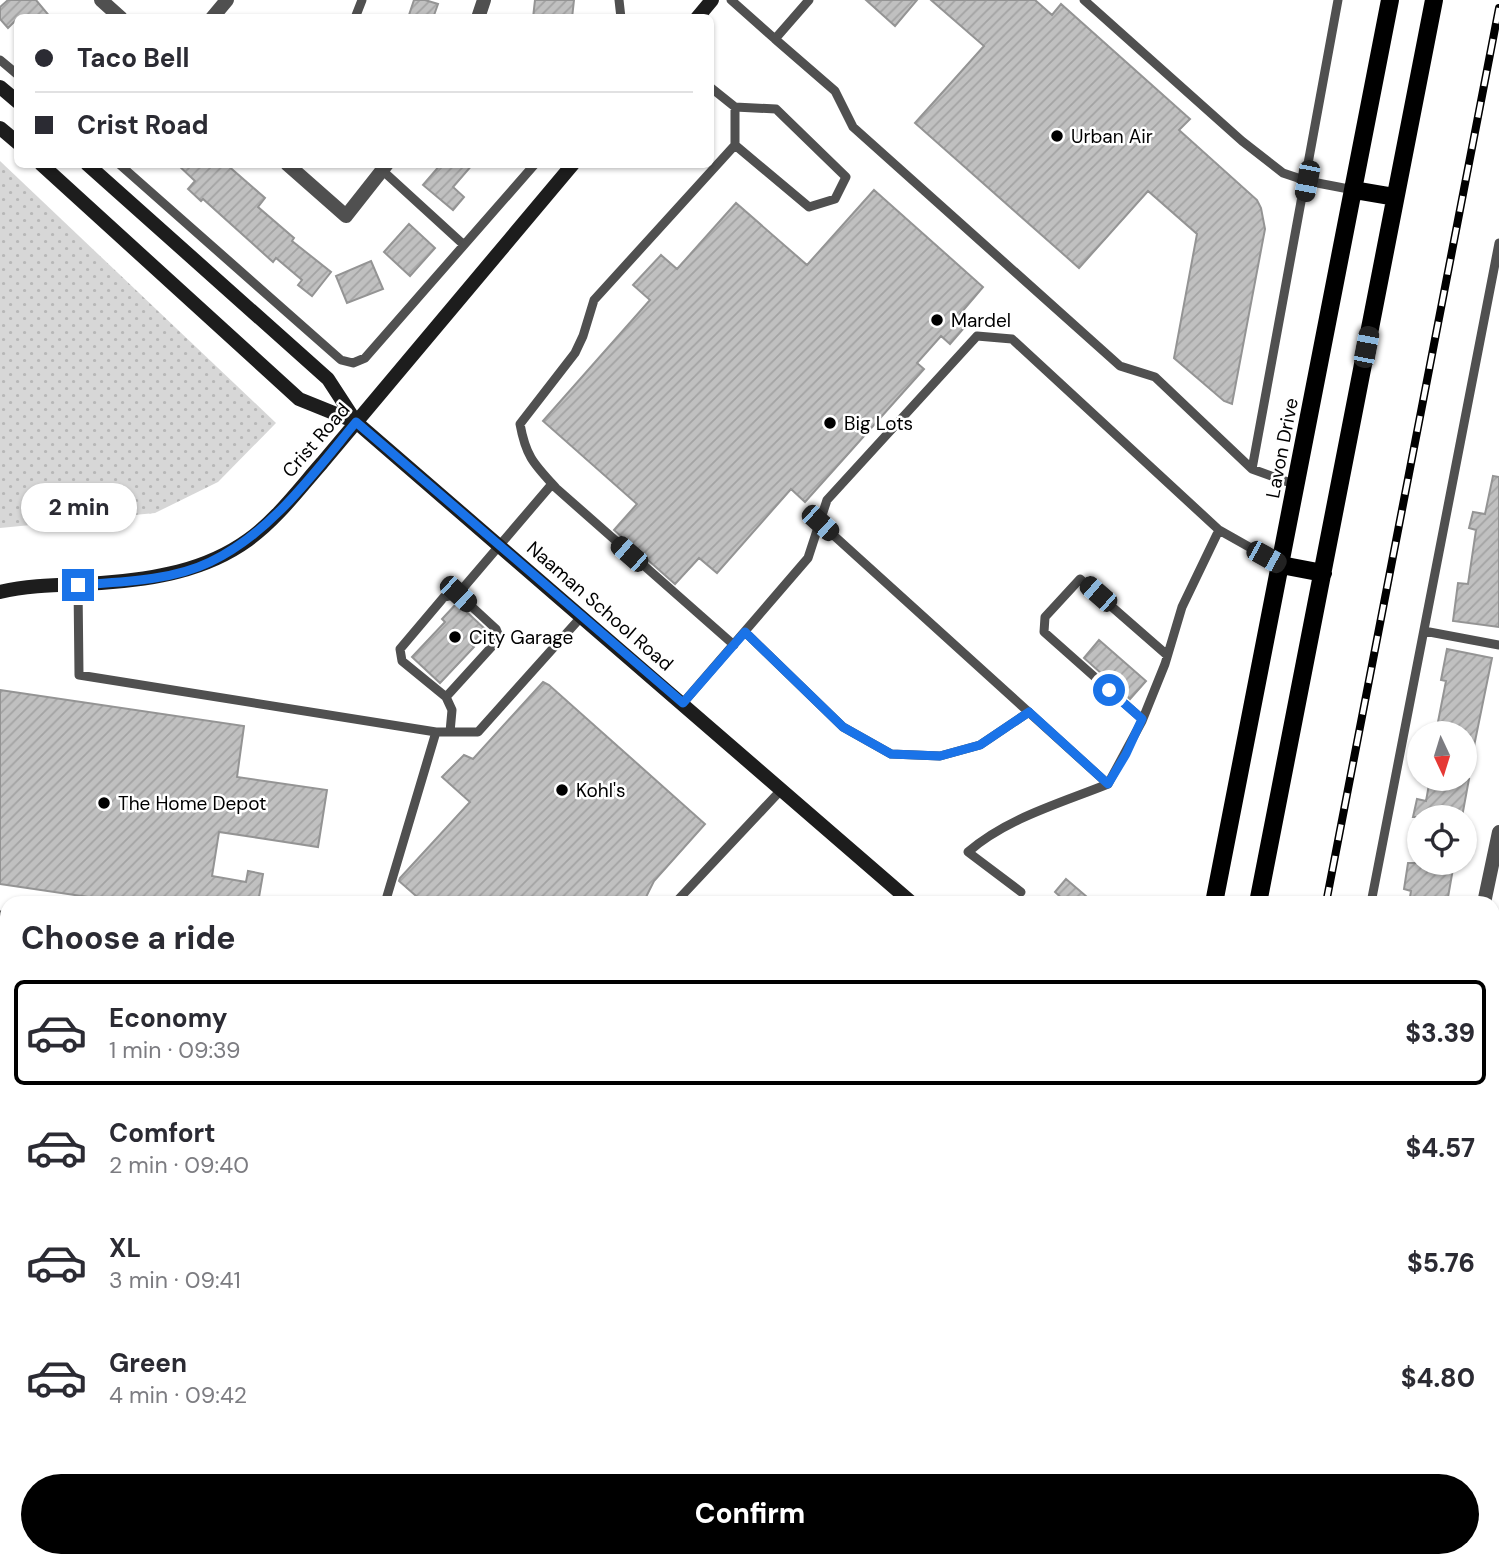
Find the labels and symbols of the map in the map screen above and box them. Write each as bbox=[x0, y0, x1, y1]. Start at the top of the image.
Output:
place label: Urban Air bbox=[1071, 124, 1153, 149]
marker: Urban Air bbox=[1049, 128, 1065, 144]
car bbox=[1293, 158, 1322, 204]
place label: Mardel bbox=[951, 308, 1011, 333]
marker: Mardel bbox=[929, 312, 945, 328]
car bbox=[1352, 324, 1381, 370]
street label: Lavon Drive bbox=[1260, 396, 1304, 500]
street label: Crist Road bbox=[277, 397, 355, 483]
place label: Big Lots bbox=[844, 411, 913, 436]
marker: Big Lots bbox=[822, 415, 838, 431]
callout: 2 min bbox=[20, 484, 136, 532]
car bbox=[798, 501, 843, 545]
car bbox=[607, 532, 652, 576]
street label: Naaman School Road bbox=[522, 536, 678, 676]
car bbox=[1243, 538, 1290, 576]
route end bbox=[62, 569, 94, 601]
car bbox=[436, 572, 481, 616]
car bbox=[1076, 572, 1121, 616]
place label: City Garage bbox=[469, 625, 573, 650]
marker: City Garage bbox=[447, 629, 463, 645]
route start bbox=[1093, 674, 1125, 706]
north arrow bbox=[1407, 721, 1477, 791]
place label: Kohl's bbox=[576, 778, 625, 803]
marker: Kohl's bbox=[554, 782, 570, 798]
place label: The Home Depot bbox=[118, 791, 267, 816]
marker: The Home Depot bbox=[96, 795, 112, 811]

